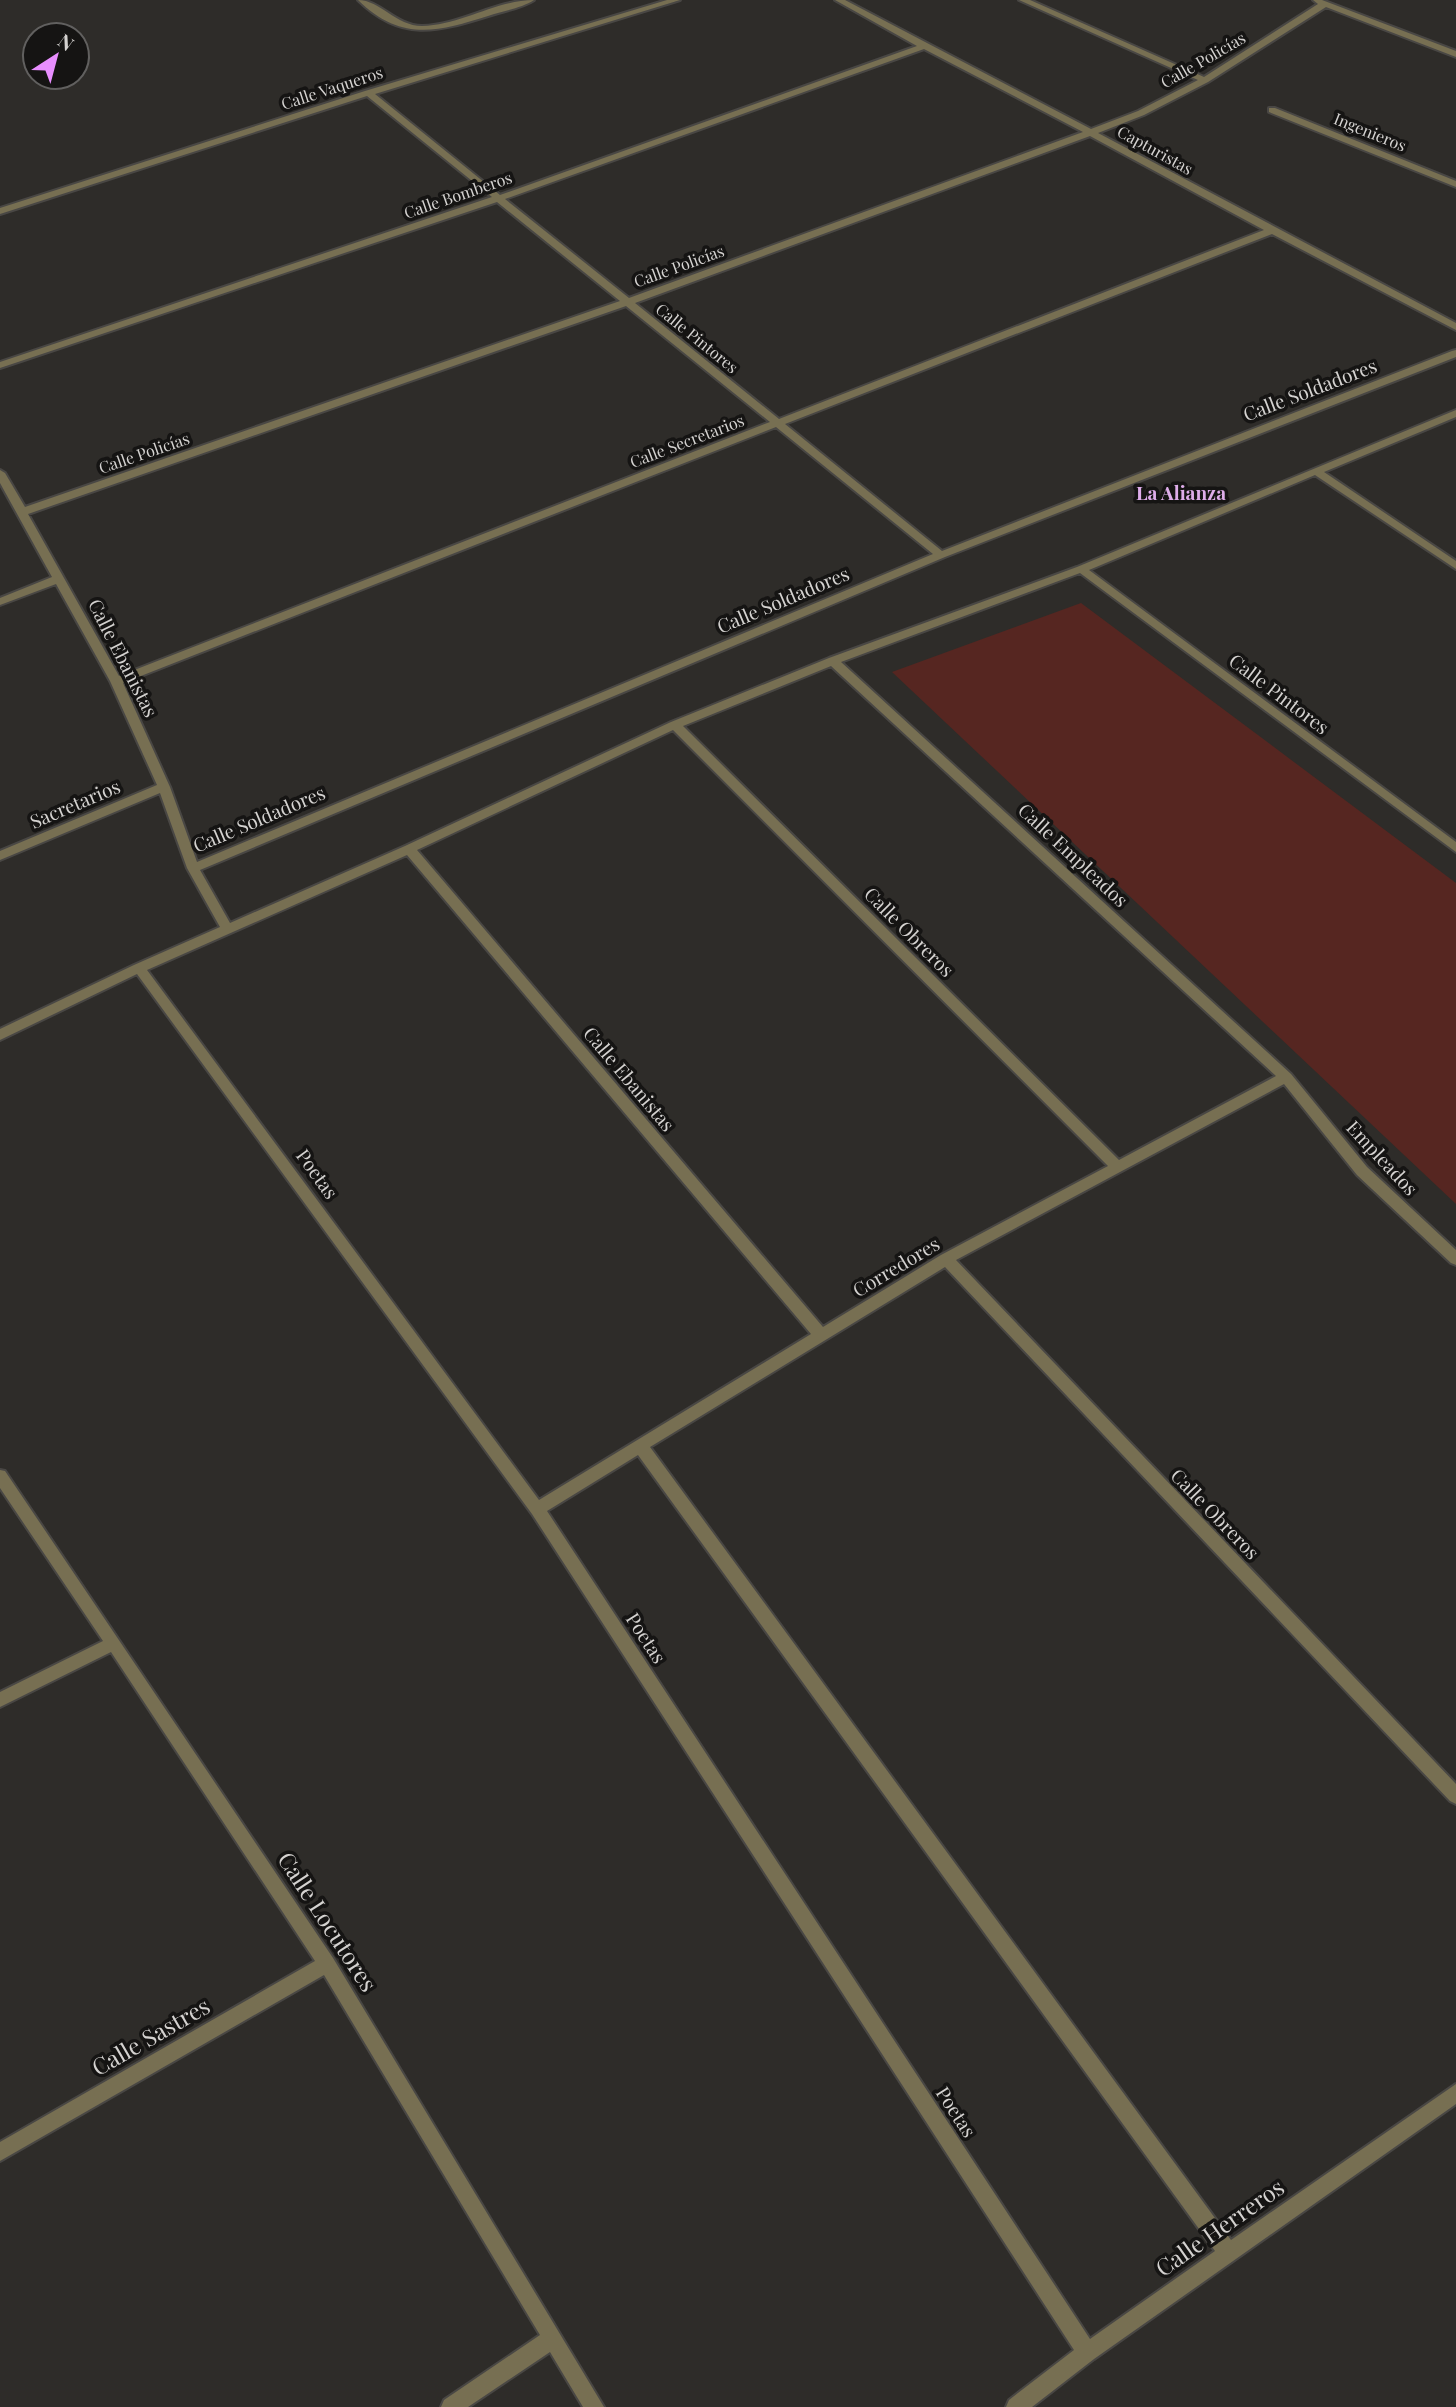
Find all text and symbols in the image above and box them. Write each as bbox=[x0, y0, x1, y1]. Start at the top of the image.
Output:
north arrow bbox=[21, 21, 91, 91]
text: N bbox=[53, 27, 80, 56]
street label: Calle Policías bbox=[1156, 27, 1249, 92]
street label: Calle Vaqueros bbox=[278, 61, 385, 114]
street label: Ingenieros bbox=[1331, 108, 1409, 156]
street label: Capturistas bbox=[1114, 120, 1197, 179]
street label: Calle Bomberos bbox=[401, 166, 515, 223]
street label: Calle Policías bbox=[631, 239, 727, 292]
street label: Calle Pintores bbox=[652, 298, 743, 377]
street label: Calle Soldadores bbox=[1239, 352, 1380, 427]
street label: Calle Secretarios bbox=[627, 409, 747, 472]
street label: Calle Policías bbox=[96, 427, 192, 478]
district label: La Alianza bbox=[1136, 479, 1226, 505]
street label: Calle Soldadores bbox=[712, 559, 853, 639]
street label: Calle Ebanistas bbox=[83, 594, 165, 721]
street label: Calle Pintores bbox=[1224, 647, 1335, 739]
street label: Sacretarios bbox=[25, 772, 124, 834]
street label: Calle Soldadores bbox=[188, 778, 329, 858]
street label: Calle Empleados bbox=[1013, 797, 1134, 912]
street label: Calle Obreros bbox=[859, 881, 960, 982]
street label: Calle Ebanistas bbox=[578, 1020, 681, 1136]
street label: Empleados bbox=[1341, 1114, 1424, 1200]
street label: Poetas bbox=[291, 1143, 345, 1204]
street label: Corredores bbox=[847, 1230, 944, 1302]
street label: Calle Obreros bbox=[1166, 1462, 1266, 1564]
street label: Poetas bbox=[621, 1607, 673, 1668]
street label: Calle Locutores bbox=[272, 1845, 385, 1997]
street label: Calle Sastres bbox=[86, 1989, 215, 2082]
street label: Poetas bbox=[931, 2081, 983, 2142]
street label: Calle Herreros bbox=[1149, 2171, 1290, 2283]

